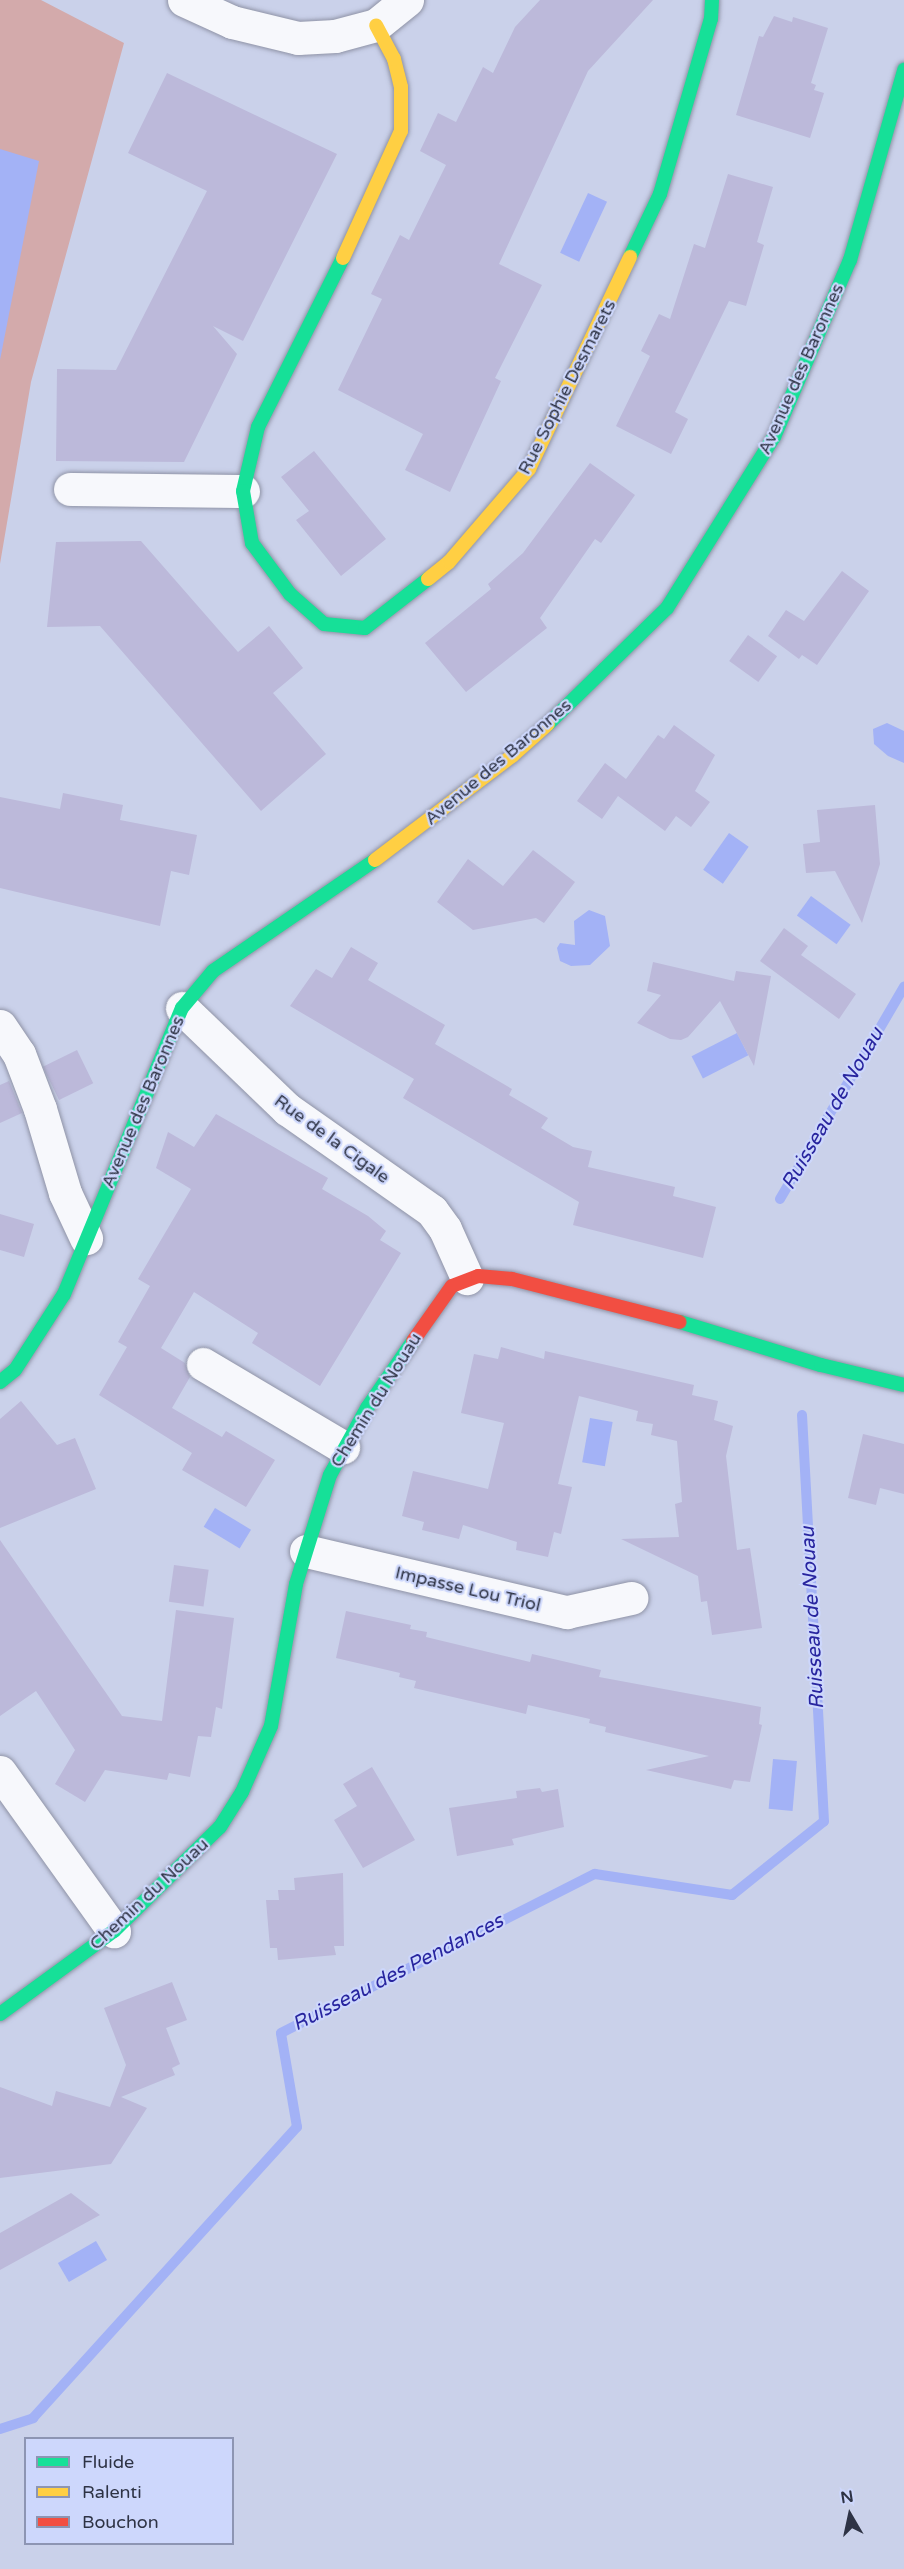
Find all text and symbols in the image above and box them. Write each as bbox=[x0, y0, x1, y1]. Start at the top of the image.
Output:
street label: Avenue des Baronnes bbox=[754, 280, 848, 458]
street label: Rue Sophie Desmarets bbox=[513, 296, 621, 478]
street label: Avenue des Baronnes bbox=[420, 694, 576, 830]
street label: Avenue des Baronnes bbox=[97, 1013, 189, 1191]
water label: Ruisseau de Nouau bbox=[777, 1024, 889, 1194]
street label: Rue de la Cigale bbox=[270, 1090, 394, 1188]
street label: Chemin du Nouau bbox=[326, 1329, 426, 1471]
water label: Ruisseau de Nouau bbox=[796, 1526, 830, 1710]
street label: Impasse Lou Triol bbox=[393, 1562, 543, 1616]
street label: Chemin du Nouau bbox=[85, 1833, 213, 1955]
water label: Ruisseau des Pendances bbox=[289, 1909, 507, 2037]
legend bbox=[24, 2437, 234, 2545]
text: Fluide bbox=[82, 2451, 134, 2473]
text: Ralenti bbox=[82, 2481, 142, 2503]
north arrow bbox=[820, 2485, 880, 2545]
text: N bbox=[839, 2486, 855, 2508]
text: Bouchon bbox=[82, 2511, 159, 2533]

